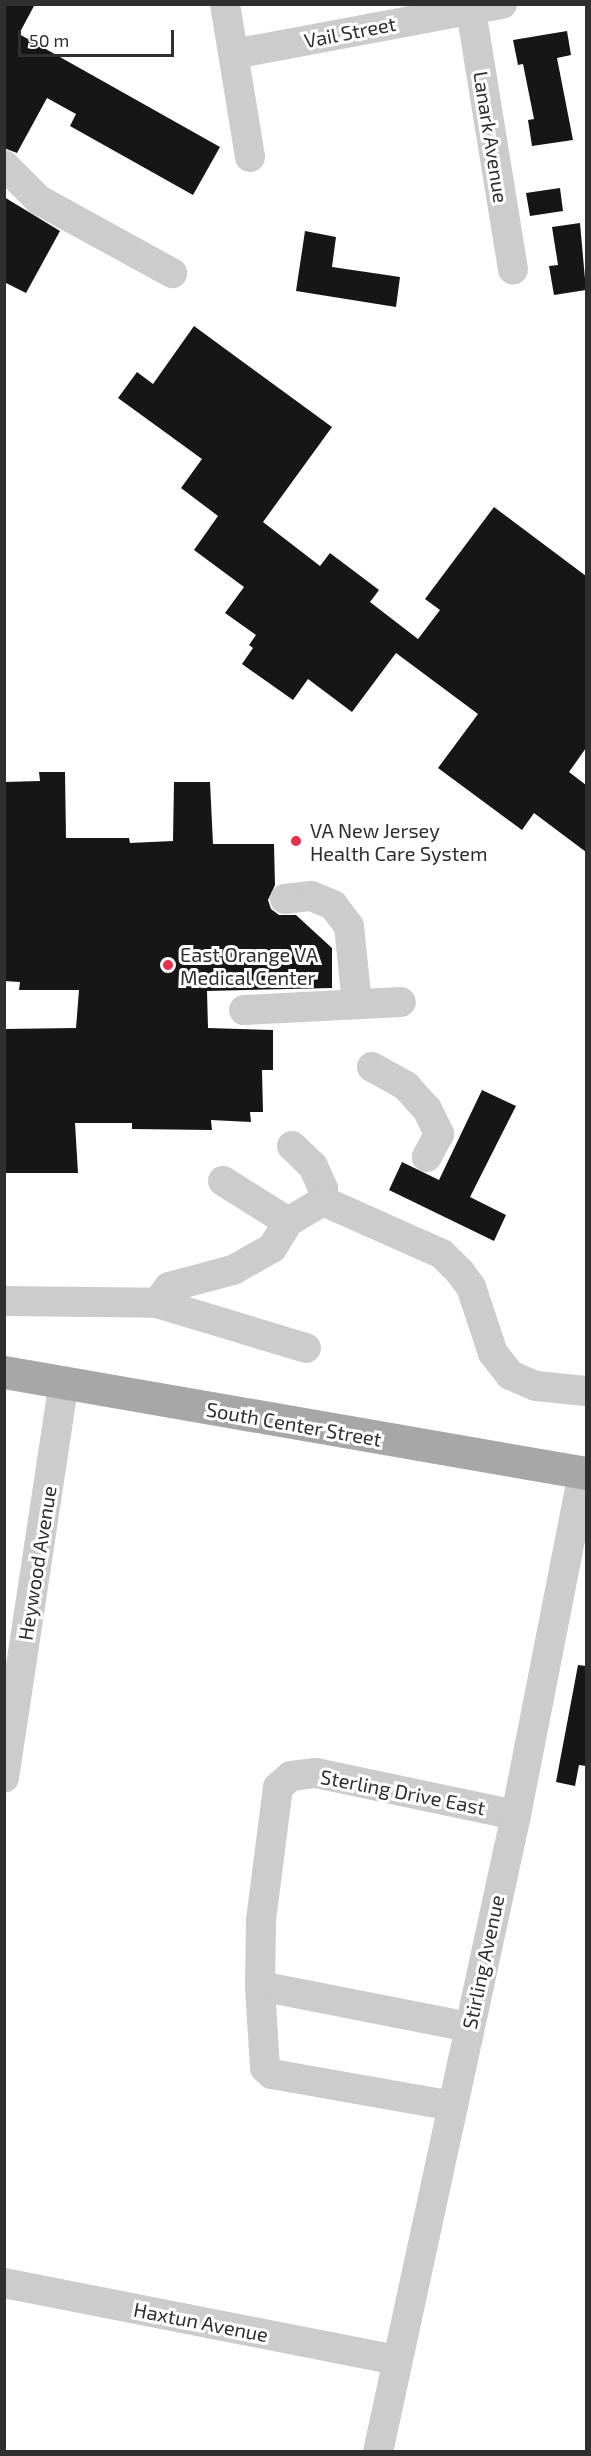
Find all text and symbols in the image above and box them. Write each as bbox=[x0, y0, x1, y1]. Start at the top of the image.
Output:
street label: Vail Street bbox=[302, 11, 398, 53]
scale bar bbox=[21, 18, 177, 56]
text: 50 m bbox=[29, 29, 69, 51]
street label: Lanark Avenue bbox=[469, 69, 513, 205]
place label: VA New Jersey Health Care System bbox=[310, 818, 488, 865]
marker: VA New Jersey Health Care System bbox=[287, 832, 305, 850]
place label: East Orange VA Medical Center bbox=[180, 942, 319, 989]
marker: East Orange VA Medical Center bbox=[161, 958, 175, 972]
street label: South Center Street bbox=[204, 1397, 384, 1451]
street label: Heywood Avenue bbox=[13, 1484, 61, 1642]
street label: Sterling Drive East bbox=[318, 1764, 488, 1820]
street label: Stirling Avenue bbox=[457, 1893, 509, 2031]
street label: Haxtun Avenue bbox=[131, 2297, 271, 2347]

